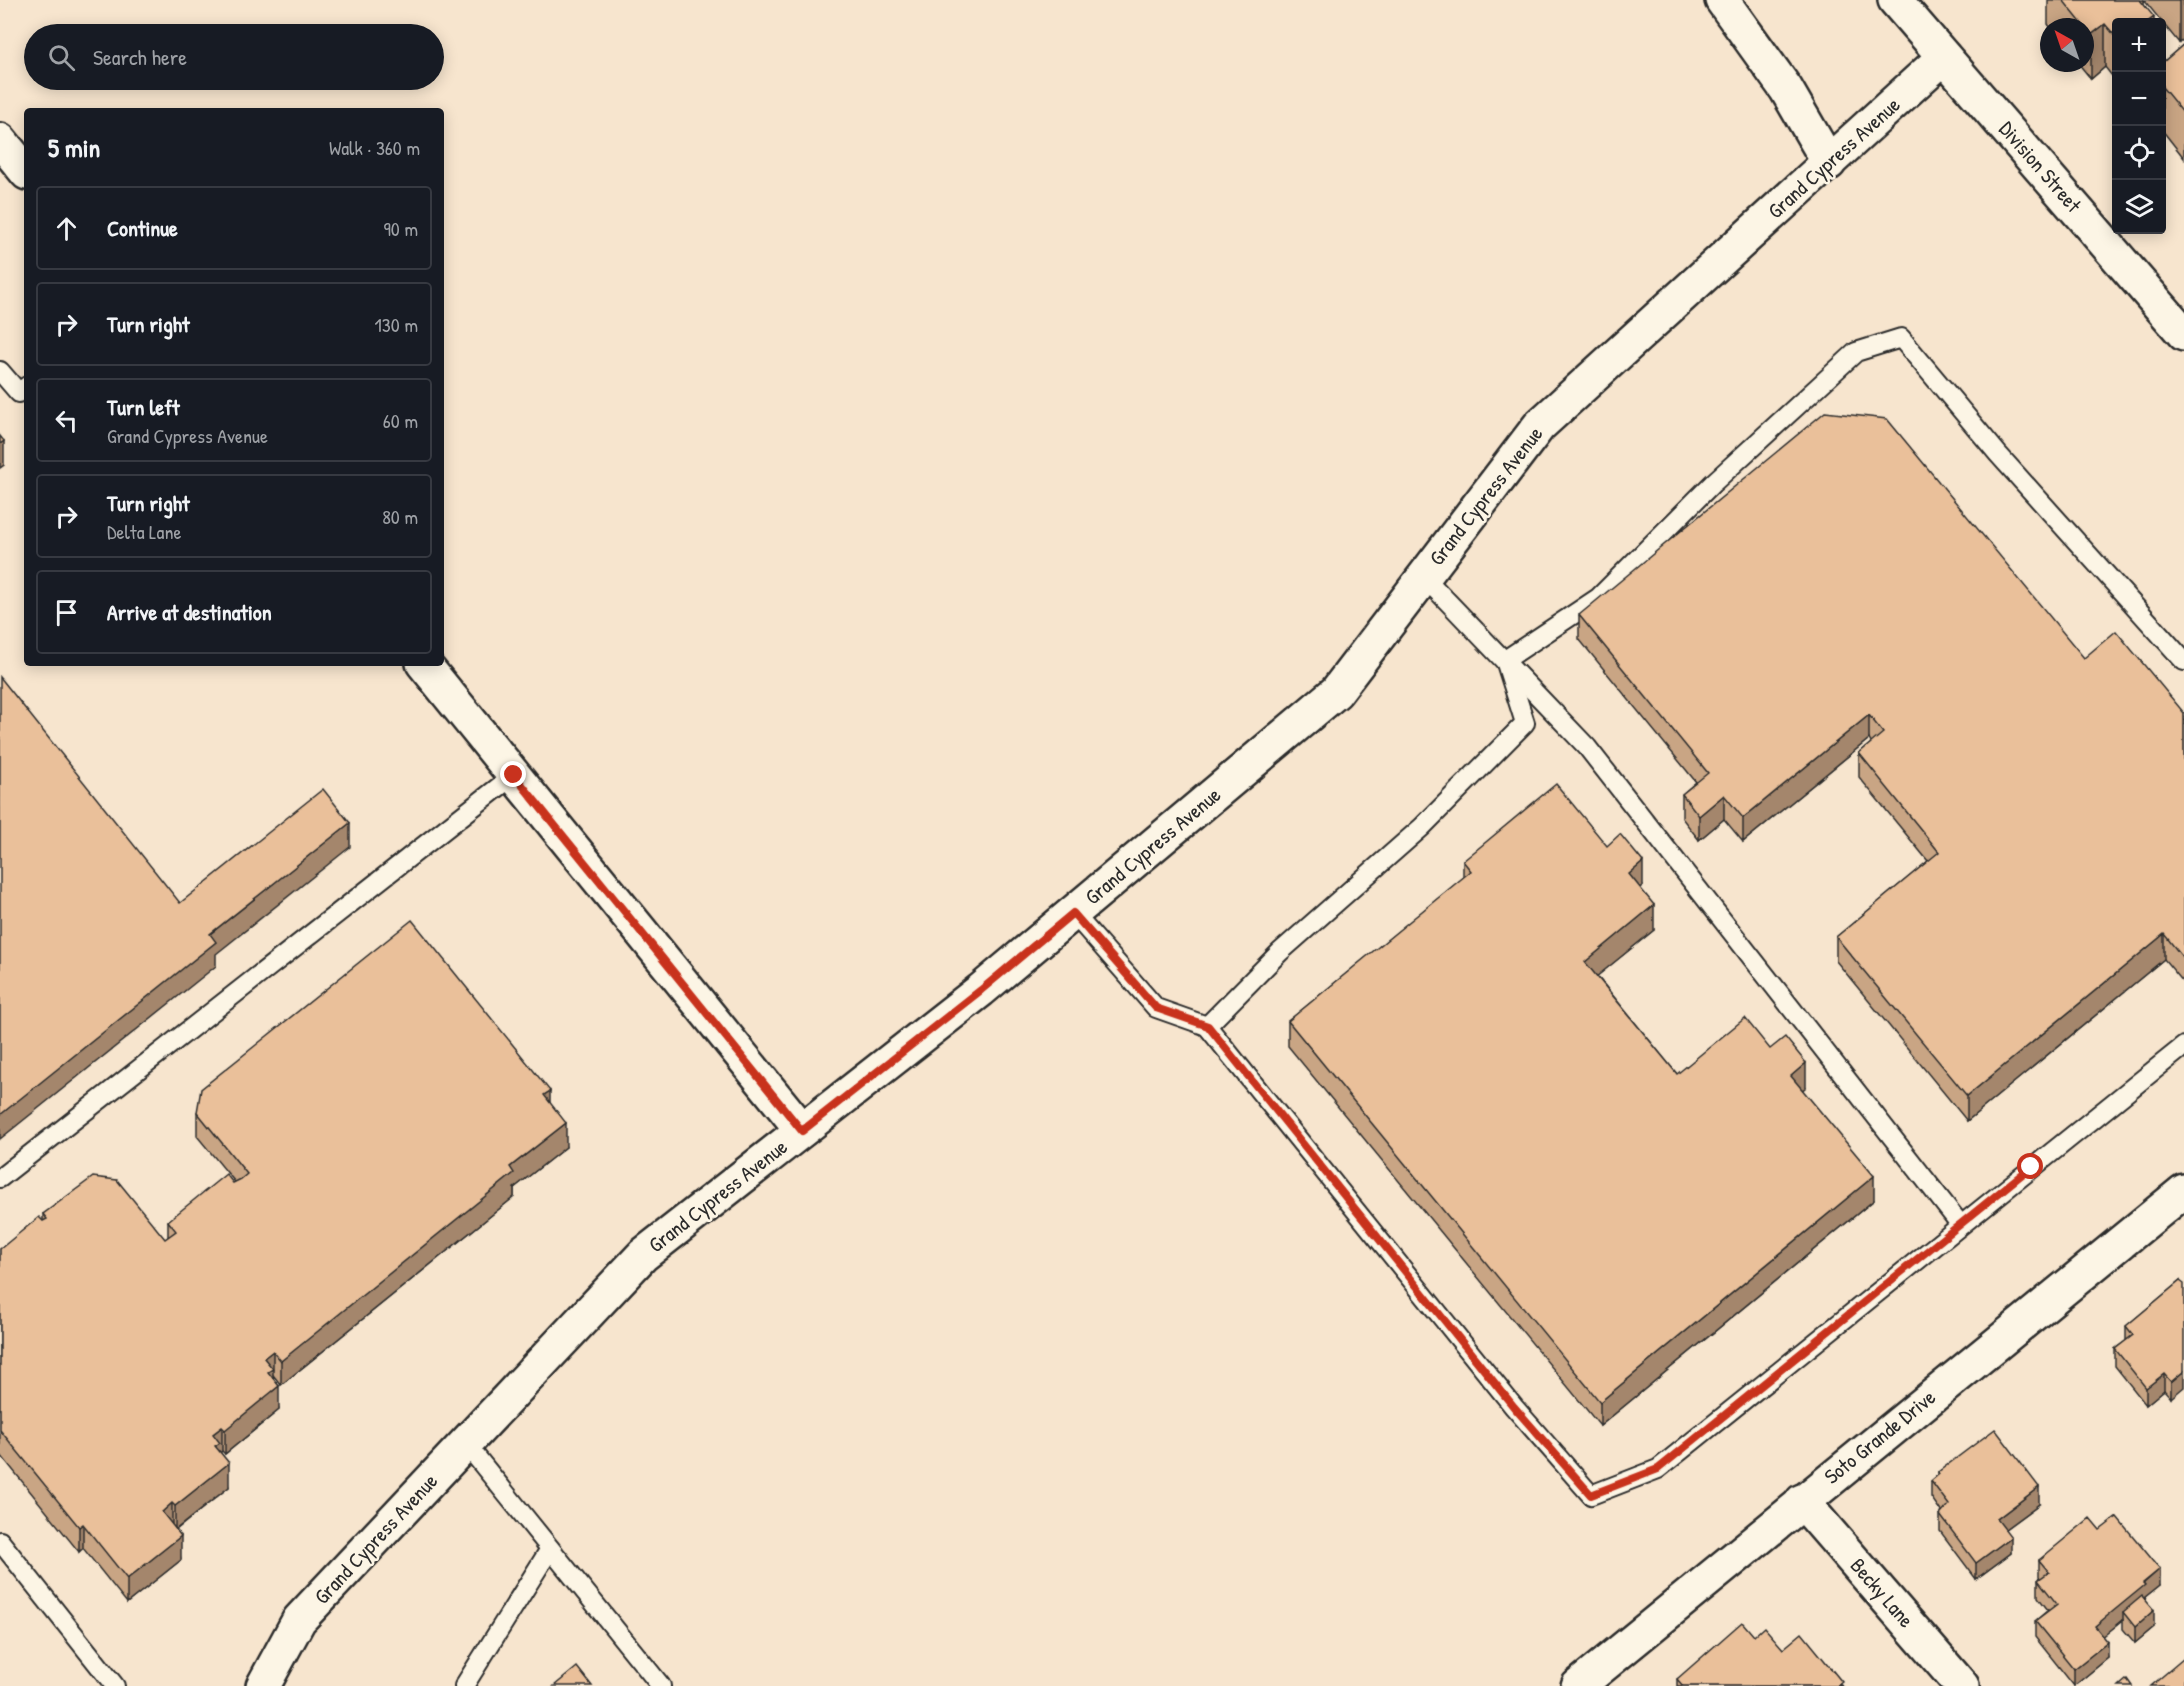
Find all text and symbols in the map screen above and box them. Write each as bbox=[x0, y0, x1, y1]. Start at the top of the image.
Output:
north arrow bbox=[2040, 18, 2094, 72]
map controls bbox=[2112, 18, 2166, 234]
button: + bbox=[2112, 18, 2166, 72]
search box bbox=[24, 24, 444, 90]
icon: search bbox=[45, 41, 78, 74]
text: Search here bbox=[93, 42, 187, 72]
button: − bbox=[2112, 72, 2166, 126]
street label: Grand Cypress Avenue bbox=[1761, 90, 1906, 225]
street label: Division Street bbox=[1993, 115, 2089, 219]
button: locate bbox=[2112, 126, 2166, 180]
text: 5 min bbox=[48, 130, 100, 165]
text: Walk · 360 m bbox=[329, 134, 420, 161]
button: layers bbox=[2112, 180, 2166, 234]
icon: ahead bbox=[50, 212, 83, 245]
text: Continue bbox=[107, 213, 178, 243]
text: 90 m bbox=[384, 215, 418, 242]
icon: right bbox=[50, 308, 83, 341]
text: Turn right bbox=[107, 309, 190, 339]
text: 130 m bbox=[375, 311, 418, 338]
text: Turn left bbox=[107, 392, 180, 422]
icon: left bbox=[50, 404, 83, 437]
text: 60 m bbox=[383, 407, 418, 434]
street label: Grand Cypress Avenue bbox=[1422, 420, 1549, 571]
text: Grand Cypress Avenue bbox=[107, 422, 268, 449]
text: Turn right bbox=[107, 488, 190, 518]
icon: right bbox=[50, 500, 83, 533]
text: 80 m bbox=[382, 503, 418, 530]
text: Delta Lane bbox=[107, 518, 181, 545]
icon: arrive bbox=[50, 596, 83, 629]
text: Arrive at destination bbox=[107, 597, 272, 627]
route end bbox=[500, 761, 526, 787]
street label: Grand Cypress Avenue bbox=[1079, 780, 1227, 911]
street label: Grand Cypress Avenue bbox=[642, 1132, 793, 1259]
route start bbox=[2017, 1153, 2043, 1179]
street label: Soto Grande Drive bbox=[1818, 1383, 1941, 1490]
street label: Grand Cypress Avenue bbox=[307, 1467, 444, 1610]
street label: Becky Lane bbox=[1844, 1552, 1921, 1634]

